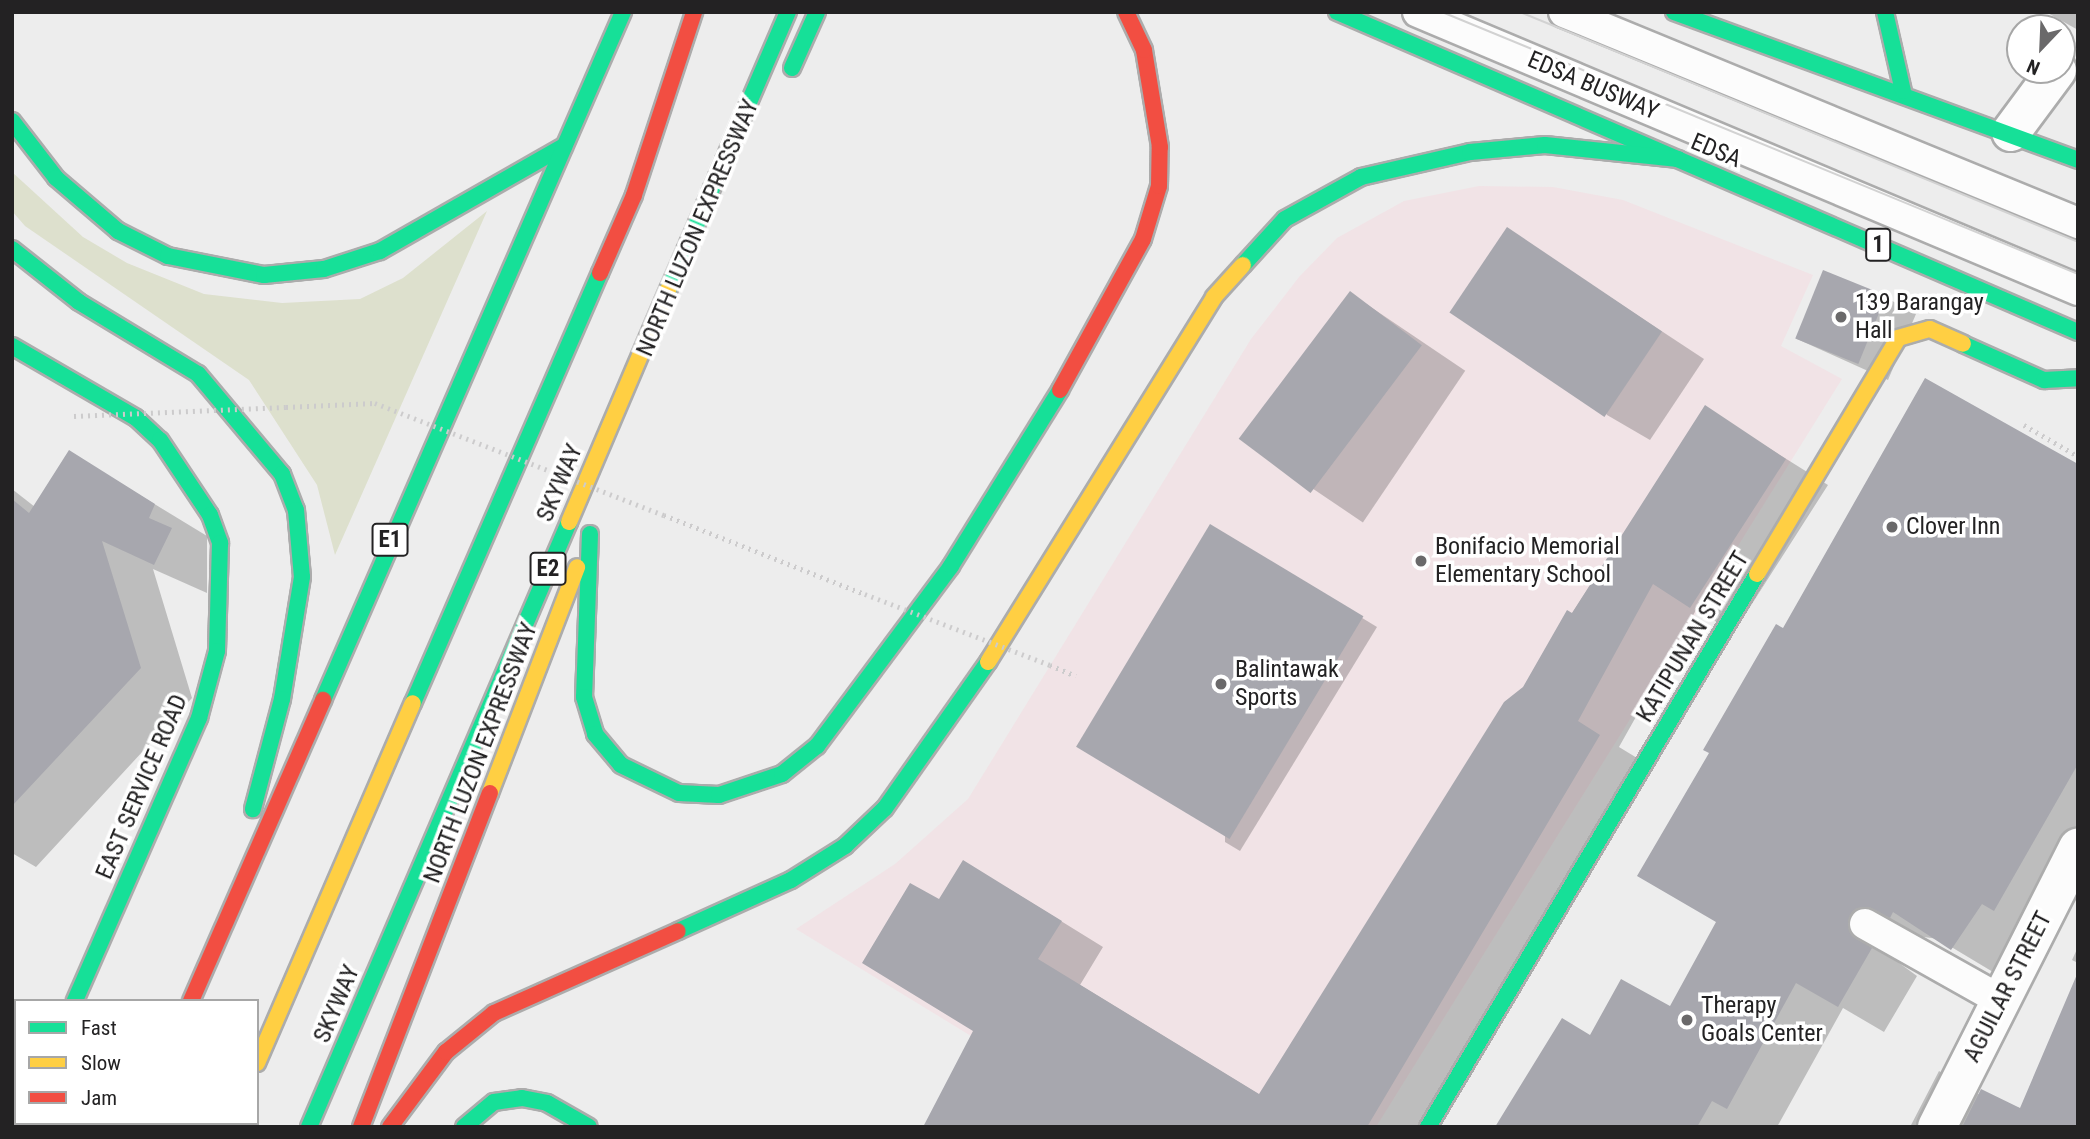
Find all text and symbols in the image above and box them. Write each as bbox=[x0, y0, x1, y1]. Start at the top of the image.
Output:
north arrow bbox=[2006, 14, 2076, 84]
street label: EDSA BUSWAY bbox=[1523, 45, 1663, 127]
text: N bbox=[2024, 54, 2043, 80]
street label: NORTH LUZON EXPRESSWAY bbox=[631, 95, 765, 361]
street label: EDSA bbox=[1686, 128, 1746, 174]
road number: 1 bbox=[1864, 226, 1892, 264]
place label: 139 Barangay Hall bbox=[1855, 289, 1984, 345]
marker: 139 Barangay Hall bbox=[1833, 309, 1849, 325]
street label: SKYWAY bbox=[531, 440, 589, 526]
place label: Clover Inn bbox=[1906, 513, 2000, 541]
marker: Clover Inn bbox=[1884, 519, 1900, 535]
road number: E1 bbox=[371, 520, 409, 560]
place label: Bonifacio Memorial Elementary School bbox=[1435, 533, 1620, 589]
street label: KATIPUNAN STREET bbox=[1631, 546, 1755, 728]
road number: E2 bbox=[529, 550, 567, 589]
marker: Bonifacio Memorial Elementary School bbox=[1413, 553, 1429, 569]
street label: NORTH LUZON EXPRESSWAY bbox=[418, 619, 544, 887]
place label: Balintawak Sports bbox=[1235, 656, 1339, 712]
marker: Balintawak Sports bbox=[1213, 676, 1229, 692]
street label: EAST SERVICE ROAD bbox=[90, 690, 194, 884]
street label: AGUILAR STREET bbox=[1958, 907, 2058, 1067]
street label: SKYWAY bbox=[308, 961, 366, 1047]
place label: Therapy Goals Center bbox=[1701, 992, 1823, 1048]
legend bbox=[14, 999, 259, 1125]
marker: Therapy Goals Center bbox=[1679, 1012, 1695, 1028]
text: Fast bbox=[81, 1016, 117, 1040]
text: Slow bbox=[81, 1051, 121, 1075]
text: Jam bbox=[81, 1086, 117, 1110]

